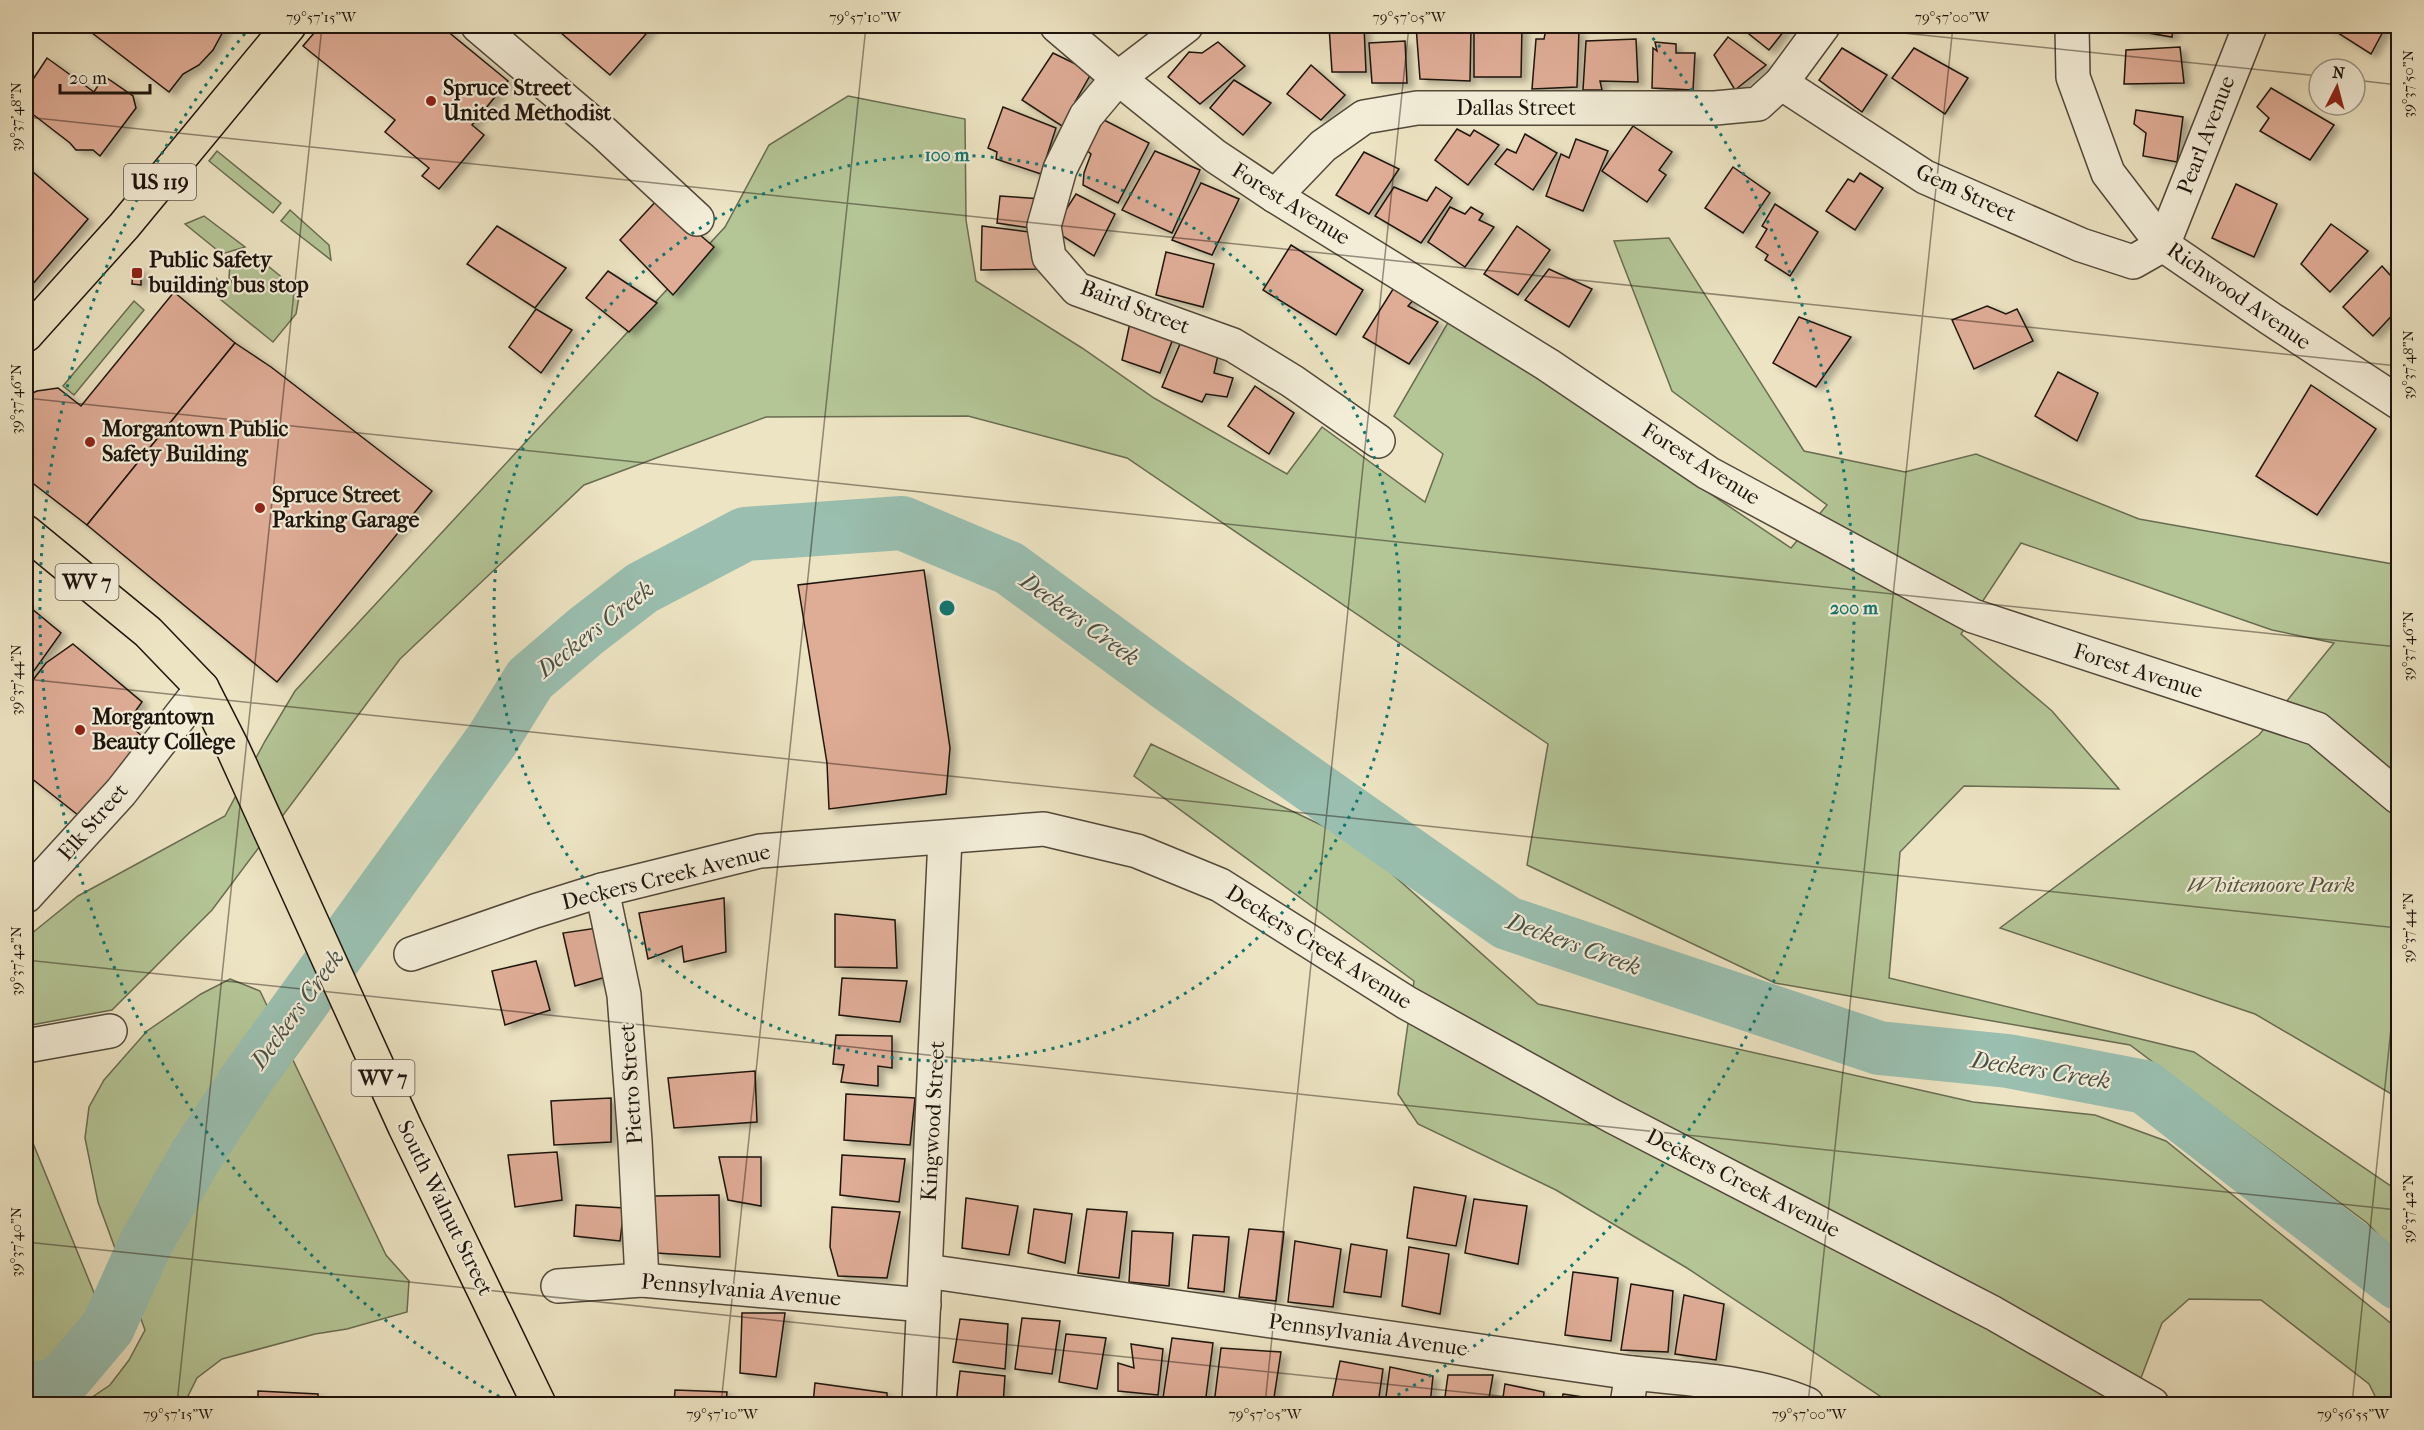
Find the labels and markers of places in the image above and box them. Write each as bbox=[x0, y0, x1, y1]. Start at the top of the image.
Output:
place label: Spruce Street United Methodist bbox=[442, 75, 612, 126]
marker: Spruce Street United Methodist bbox=[424, 94, 438, 108]
place label: Public Safety building bus stop bbox=[148, 247, 309, 298]
marker: Public Safety building bus stop bbox=[130, 266, 144, 280]
place label: Morgantown Public Safety Building bbox=[101, 416, 288, 467]
marker: Morgantown Public Safety Building bbox=[83, 435, 97, 449]
place label: Spruce Street Parking Garage bbox=[272, 482, 420, 533]
marker: Spruce Street Parking Garage bbox=[253, 501, 267, 515]
centre of rings bbox=[937, 598, 957, 618]
place label: Morgantown Beauty College bbox=[91, 704, 235, 755]
marker: Morgantown Beauty College bbox=[73, 723, 87, 737]

